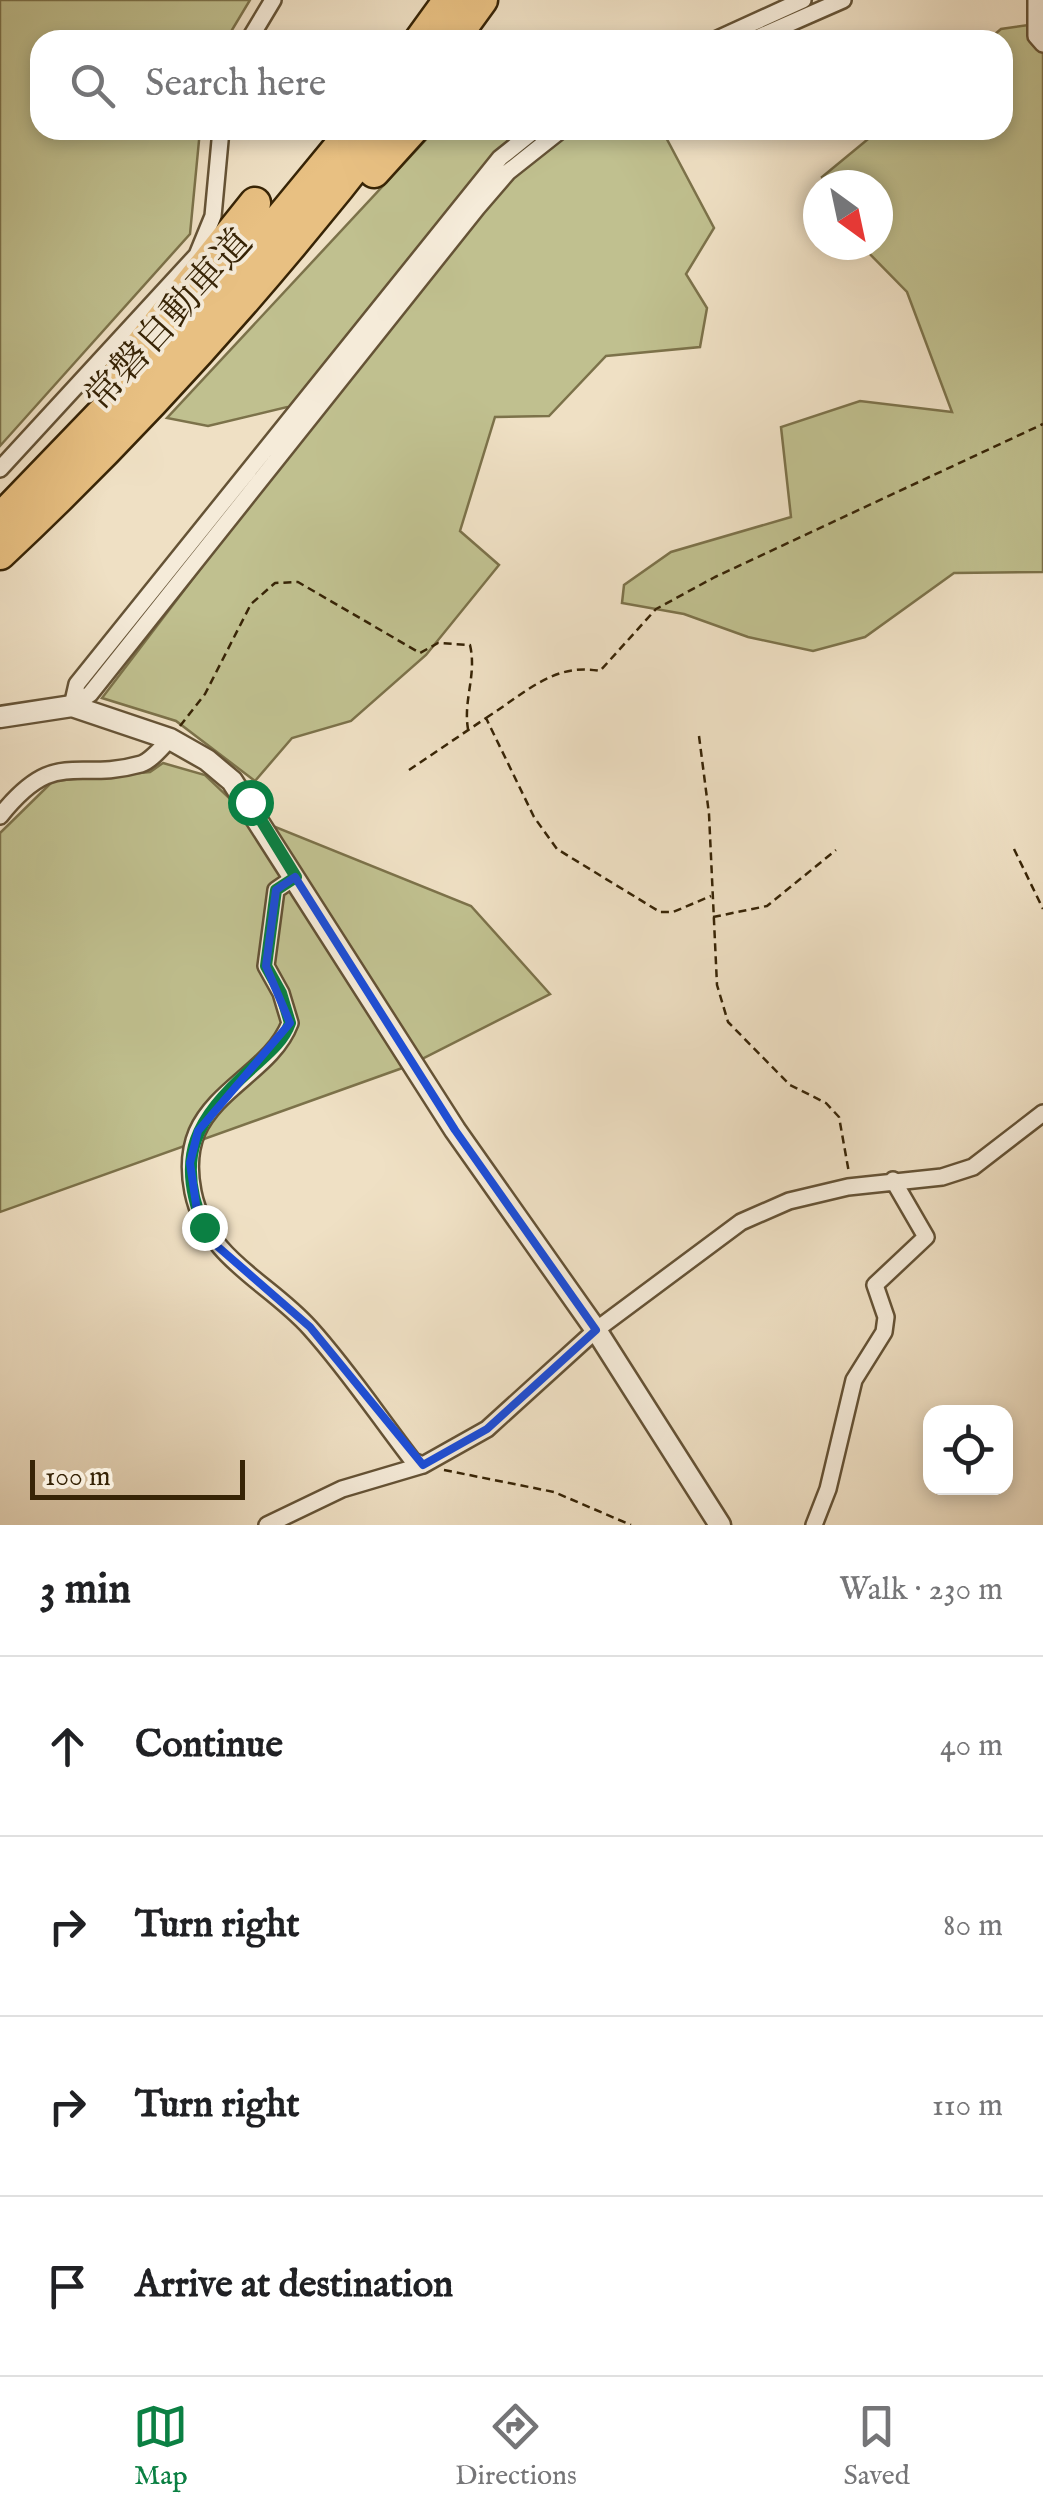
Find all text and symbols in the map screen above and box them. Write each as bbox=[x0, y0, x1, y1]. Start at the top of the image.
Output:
search box bbox=[30, 30, 1013, 140]
icon: search bbox=[65, 58, 120, 113]
text: Search here bbox=[145, 61, 326, 109]
north arrow bbox=[803, 170, 893, 260]
street label: 常磐自動車道 bbox=[76, 220, 264, 422]
route start bbox=[228, 780, 274, 826]
route end bbox=[182, 1205, 228, 1251]
map controls bbox=[923, 1405, 1013, 1495]
button: locate bbox=[923, 1405, 1013, 1495]
scale bar bbox=[30, 1455, 245, 1500]
text: 100 m bbox=[45, 1460, 111, 1495]
text: 3 min bbox=[40, 1564, 131, 1617]
text: Walk · 230 m bbox=[839, 1570, 1003, 1611]
icon: ahead bbox=[40, 1719, 95, 1774]
text: Continue bbox=[135, 1722, 283, 1770]
text: 40 m bbox=[940, 1726, 1003, 1767]
icon: right bbox=[40, 1899, 95, 1954]
text: Turn right bbox=[135, 1902, 299, 1950]
text: 80 m bbox=[943, 1906, 1003, 1947]
icon: right bbox=[40, 2079, 95, 2134]
text: Turn right bbox=[135, 2082, 299, 2130]
text: 110 m bbox=[932, 2086, 1003, 2127]
icon: arrive bbox=[40, 2259, 95, 2314]
text: Arrive at destination bbox=[135, 2262, 453, 2310]
tab: Map bbox=[133, 2399, 188, 2494]
tab: Directions bbox=[455, 2399, 577, 2494]
tab: Saved bbox=[843, 2399, 910, 2494]

